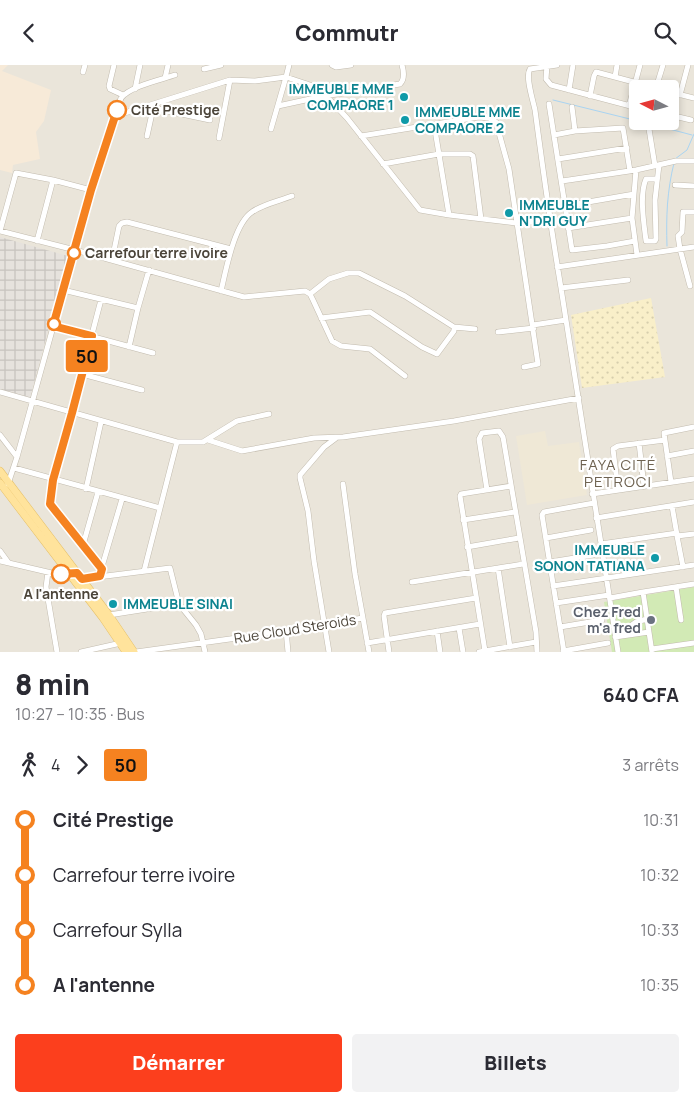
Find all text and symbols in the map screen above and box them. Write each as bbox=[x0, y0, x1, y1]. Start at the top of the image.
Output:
text: Commutr bbox=[295, 18, 399, 48]
icon: back bbox=[15, 19, 43, 47]
icon: search bbox=[651, 19, 679, 47]
place label: IMMEUBLE MME COMPAORE 1 bbox=[288, 79, 394, 114]
north arrow bbox=[629, 80, 679, 130]
map controls bbox=[629, 80, 679, 130]
marker: IMMEUBLE MME COMPAORE 1 bbox=[398, 91, 410, 103]
marker: Cité Prestige bbox=[107, 100, 127, 120]
place label: Cité Prestige bbox=[131, 100, 220, 119]
place label: IMMEUBLE MME COMPAORE 2 bbox=[415, 102, 521, 137]
marker: IMMEUBLE MME COMPAORE 2 bbox=[399, 114, 411, 126]
place label: IMMEUBLE N'DRI GUY bbox=[519, 195, 590, 230]
marker: IMMEUBLE N'DRI GUY bbox=[503, 207, 515, 219]
place label: Carrefour terre ivoire bbox=[85, 243, 228, 262]
marker: Carrefour terre ivoire bbox=[67, 246, 81, 260]
unlabelled marker bbox=[47, 317, 61, 331]
line badge: 50 bbox=[64, 340, 110, 372]
text: 50 bbox=[76, 344, 98, 368]
district label: FAYA CITÉ PETROCI bbox=[580, 454, 656, 492]
place label: IMMEUBLE SONON TATIANA bbox=[534, 540, 646, 575]
marker: IMMEUBLE SONON TATIANA bbox=[649, 552, 661, 564]
marker: A l'antenne bbox=[51, 564, 71, 584]
place label: A l'antenne bbox=[23, 584, 99, 603]
place label: IMMEUBLE SINAI bbox=[123, 594, 233, 613]
marker: IMMEUBLE SINAI bbox=[107, 598, 119, 610]
place label: Chez Fred m'a fred bbox=[573, 602, 641, 637]
street label: Rue Cloud Steroids bbox=[233, 609, 357, 648]
marker: Chez Fred m'a fred bbox=[645, 614, 657, 626]
text: 8 min bbox=[15, 665, 90, 703]
text: 640 CFA bbox=[603, 682, 679, 708]
text: 10:27 – 10:35 · Bus bbox=[15, 703, 145, 725]
icon: walk bbox=[15, 751, 43, 779]
icon: forward bbox=[68, 751, 96, 779]
text: 50 bbox=[114, 753, 137, 777]
text: 4 bbox=[51, 754, 60, 776]
text: 3 arrêts bbox=[622, 754, 679, 776]
text: Cité Prestige bbox=[53, 807, 174, 833]
text: 10:31 bbox=[643, 809, 679, 831]
text: Carrefour terre ivoire bbox=[53, 862, 235, 888]
text: 10:32 bbox=[640, 864, 679, 886]
text: Carrefour Sylla bbox=[53, 917, 182, 943]
text: 10:33 bbox=[641, 919, 679, 941]
text: A l'antenne bbox=[53, 972, 155, 998]
text: 10:35 bbox=[640, 974, 679, 996]
button: Démarrer bbox=[15, 1034, 342, 1092]
button: Billets bbox=[352, 1034, 679, 1092]

